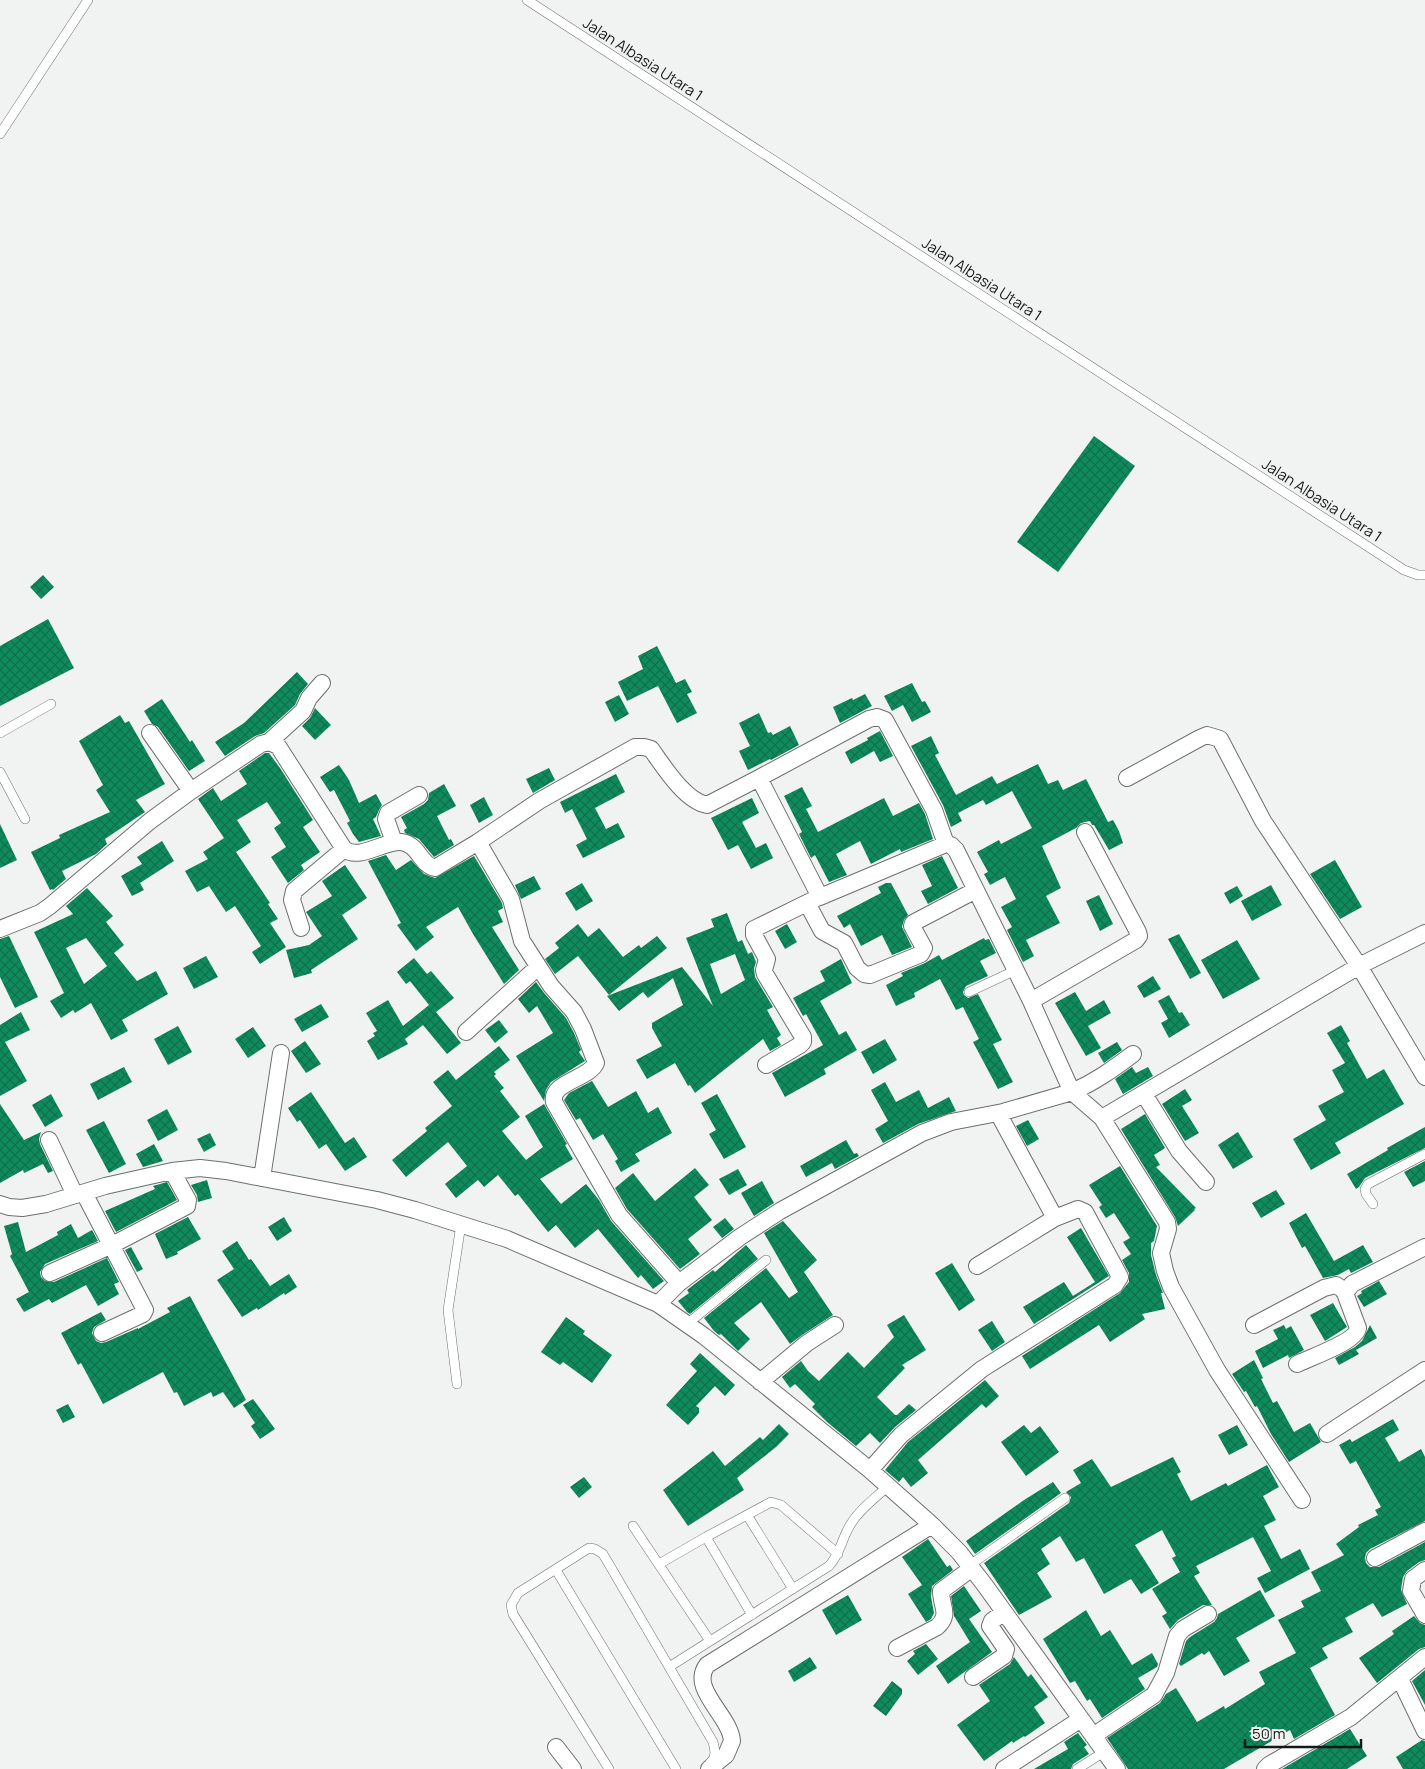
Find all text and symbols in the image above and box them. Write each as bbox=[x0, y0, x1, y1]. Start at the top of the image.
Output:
street label: Jalan Albasia Utara 1 bbox=[579, 12, 707, 106]
street label: Jalan Albasia Utara 1 bbox=[918, 232, 1046, 326]
street label: Jalan Albasia Utara 1 bbox=[1258, 453, 1386, 547]
scale bar bbox=[1245, 1716, 1361, 1748]
text: 50 m bbox=[1252, 1723, 1286, 1744]

